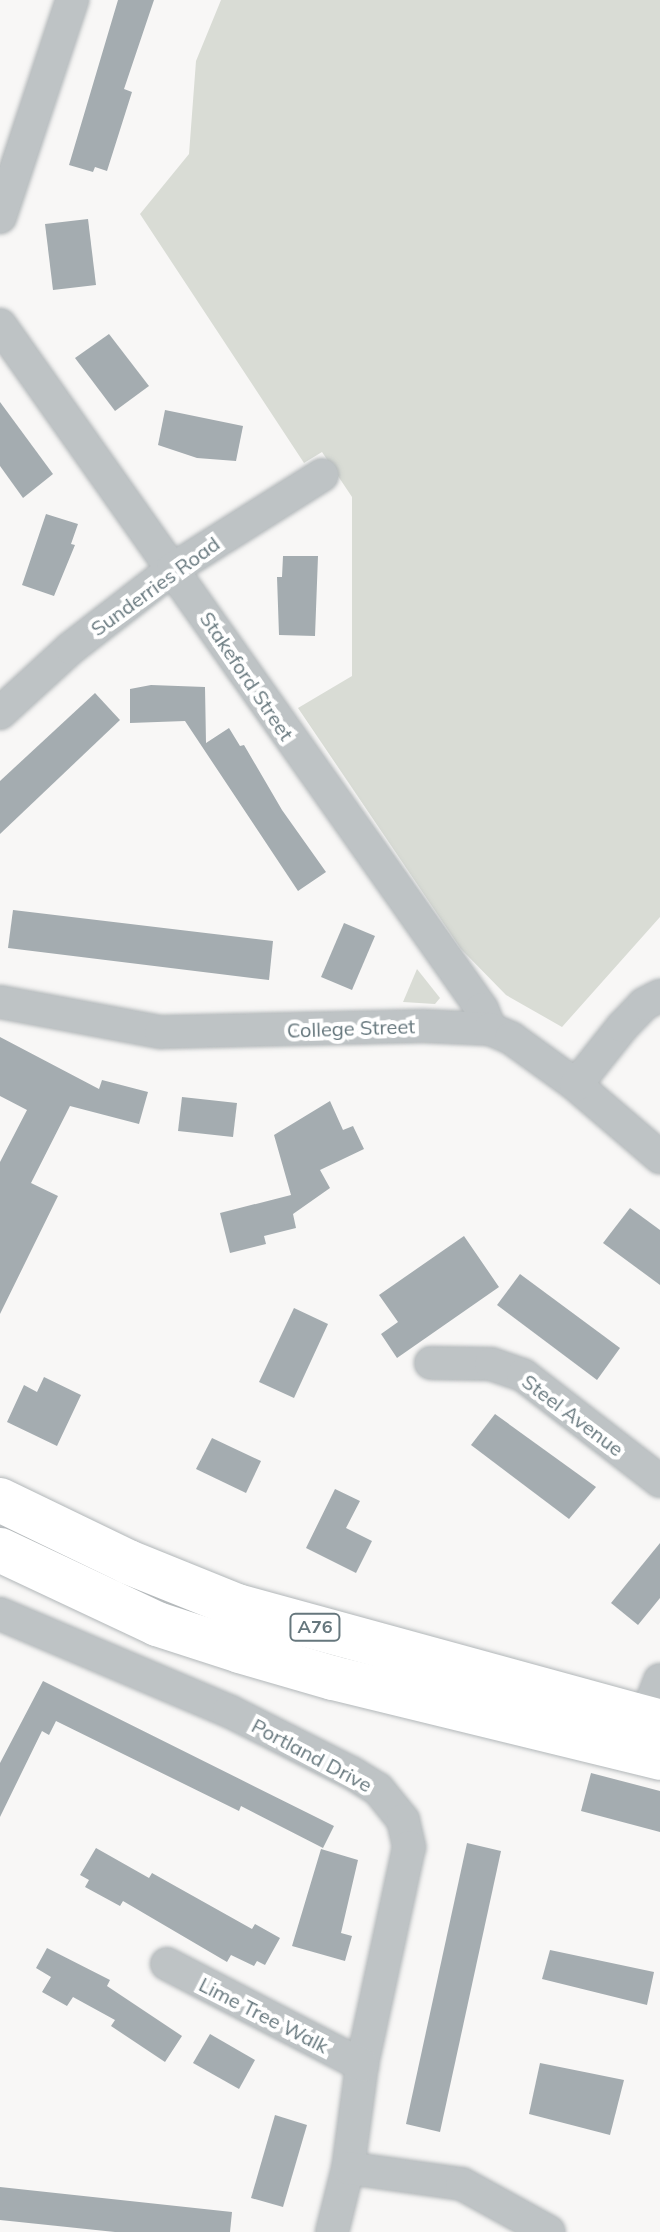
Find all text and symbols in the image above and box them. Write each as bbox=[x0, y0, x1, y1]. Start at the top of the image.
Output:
street label: Sunderries Road bbox=[86, 531, 224, 641]
street label: Stakeford Street bbox=[195, 607, 299, 745]
street label: College Street bbox=[286, 1014, 416, 1042]
street label: Steel Avenue bbox=[518, 1369, 628, 1461]
road number: A76 bbox=[289, 1613, 341, 1641]
street label: Portland Drive bbox=[248, 1713, 376, 1797]
street label: Lime Tree Walk bbox=[195, 1972, 333, 2058]

